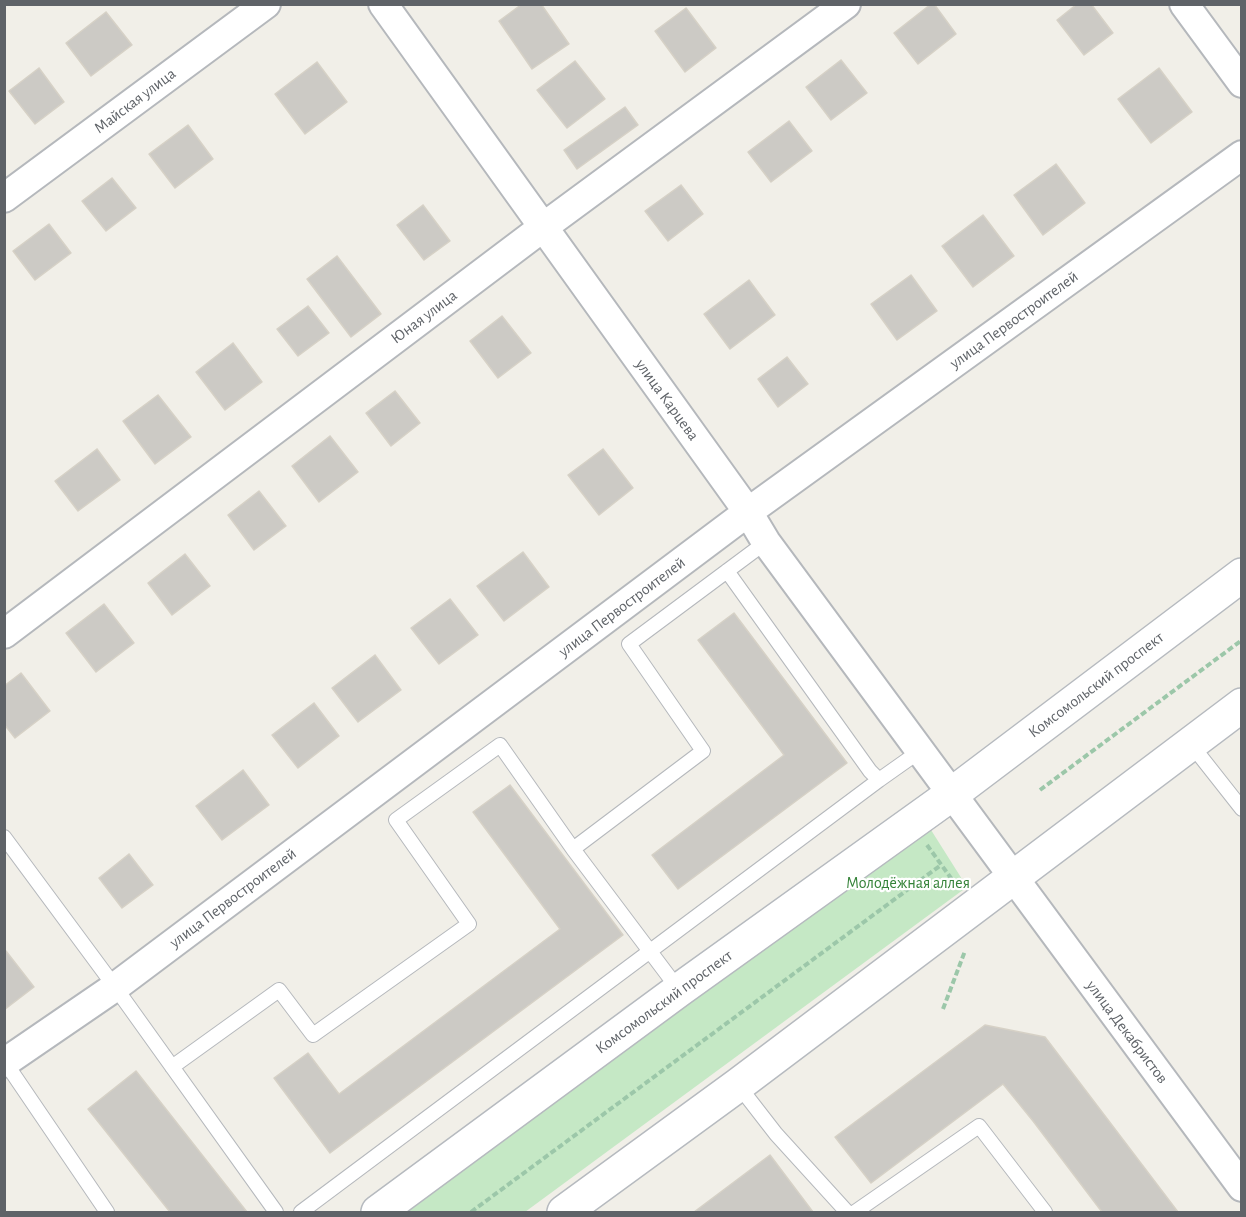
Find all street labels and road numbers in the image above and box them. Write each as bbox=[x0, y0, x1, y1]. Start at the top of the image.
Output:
street label: Майская улица bbox=[90, 64, 180, 138]
street label: улица Первостроителей bbox=[946, 267, 1082, 373]
street label: Юная улица bbox=[387, 286, 461, 348]
street label: улица Карцева bbox=[631, 356, 703, 444]
street label: улица Первостроителей bbox=[555, 553, 689, 661]
street label: Комсомольский проспект bbox=[1025, 628, 1167, 742]
street label: улица Первостроителей bbox=[166, 844, 300, 952]
street label: Комсомольский проспект bbox=[592, 946, 736, 1058]
street label: улица Декабристов bbox=[1082, 977, 1172, 1087]

